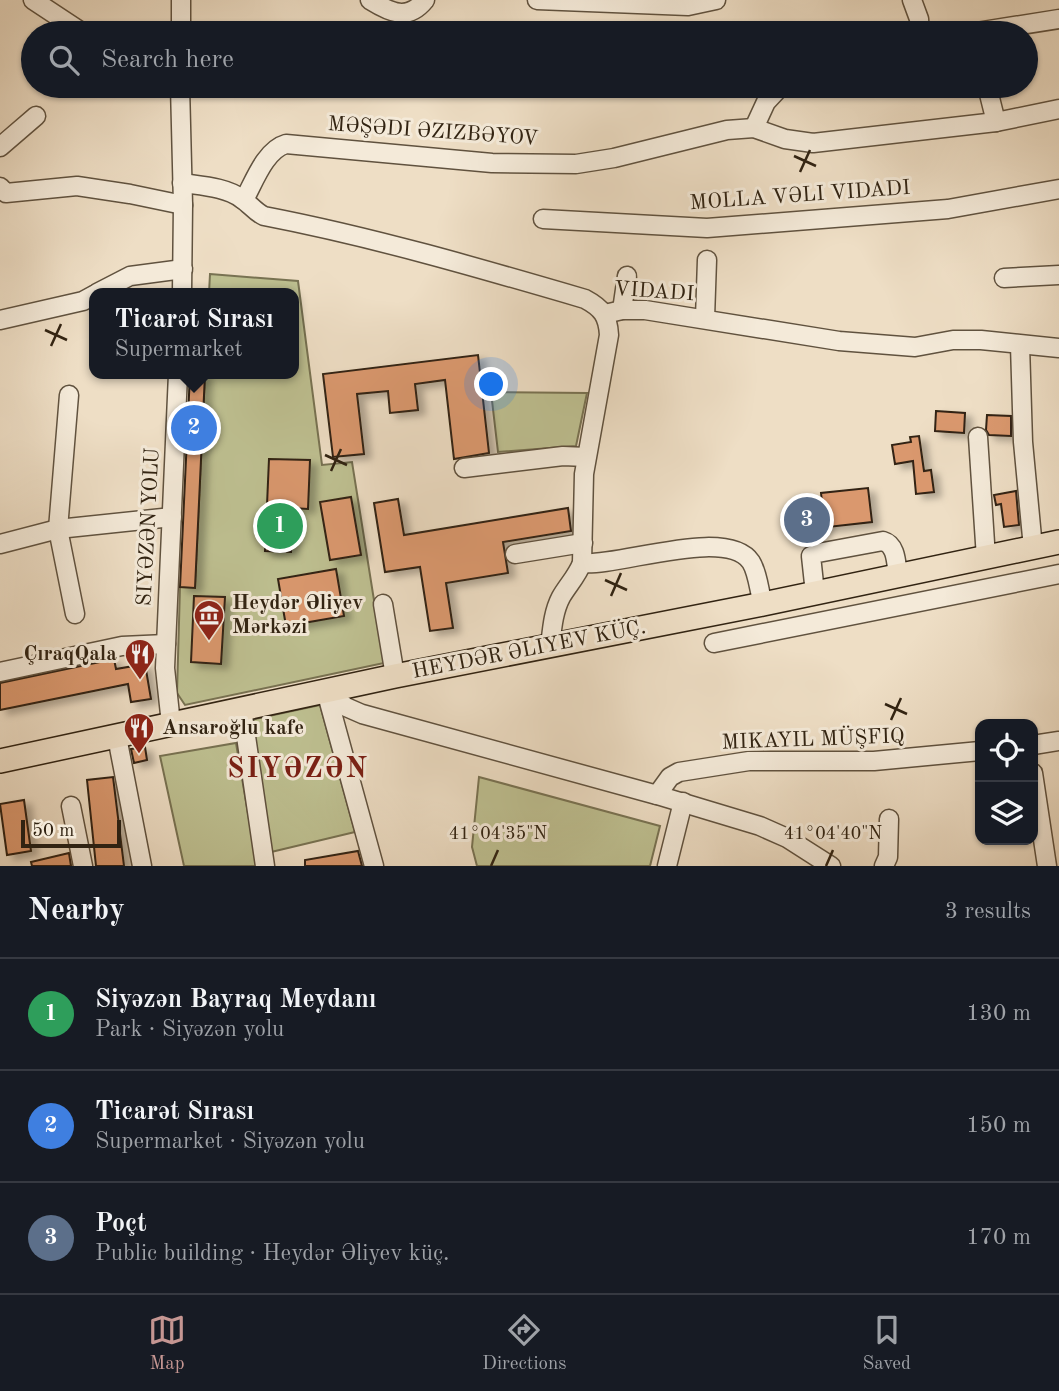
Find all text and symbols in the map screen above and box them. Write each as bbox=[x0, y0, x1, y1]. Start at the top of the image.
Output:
search box bbox=[21, 21, 1038, 98]
icon: search bbox=[45, 41, 83, 79]
text: Search here bbox=[101, 47, 234, 73]
street label: MƏŞƏDI ƏZIZBƏYOV bbox=[327, 114, 539, 150]
street label: MOLLA VƏLI VIDADI bbox=[689, 178, 911, 214]
street label: VIDADI bbox=[613, 279, 695, 305]
popup bbox=[89, 288, 299, 379]
text: Ticarət Sırası bbox=[114, 307, 274, 333]
text: Supermarket bbox=[114, 338, 243, 361]
your location bbox=[474, 367, 508, 401]
pin: 2 bbox=[171, 402, 217, 454]
street label: SIYƏZƏN YOLU bbox=[134, 447, 164, 607]
pin: 3 bbox=[784, 494, 830, 546]
pin: 1 bbox=[257, 500, 303, 552]
place label: Heydər Əliyev Mərkəzi bbox=[232, 593, 363, 638]
museum icon: Heydər Əliyev Mərkəzi bbox=[192, 598, 226, 642]
street label: HEYDƏR ƏLIYEV KÜÇ. bbox=[410, 613, 648, 683]
restaurant icon: ÇıraqQala bbox=[123, 637, 157, 681]
place label: ÇıraqQala bbox=[23, 644, 117, 665]
restaurant icon: Ansaroğlu kafe bbox=[122, 711, 156, 755]
place label: Ansaroğlu kafe bbox=[162, 718, 304, 739]
map controls bbox=[975, 719, 1038, 845]
button: locate bbox=[975, 719, 1038, 782]
street label: MIKAYIL MÜŞFIQ bbox=[721, 722, 905, 754]
district label: SIYƏZƏN bbox=[227, 756, 369, 784]
button: layers bbox=[975, 782, 1038, 845]
scale bar bbox=[21, 817, 121, 849]
text: 50 m bbox=[32, 822, 74, 841]
text: 41°04'35"N bbox=[449, 825, 547, 843]
text: 41°04'40"N bbox=[784, 825, 882, 843]
text: Nearby bbox=[28, 896, 125, 926]
text: 3 results bbox=[945, 900, 1031, 923]
text: Siyəzən Bayraq Meydanı bbox=[95, 987, 377, 1013]
text: 1 bbox=[44, 1002, 58, 1025]
text: 130 m bbox=[966, 1002, 1031, 1025]
text: Park · Siyəzən yolu bbox=[95, 1018, 284, 1041]
text: Ticarət Sırası bbox=[95, 1099, 254, 1125]
text: 2 bbox=[44, 1114, 58, 1137]
text: 150 m bbox=[966, 1114, 1031, 1137]
text: Supermarket · Siyəzən yolu bbox=[95, 1130, 365, 1153]
text: Poçt bbox=[95, 1211, 147, 1237]
text: 3 bbox=[44, 1226, 58, 1249]
text: 170 m bbox=[966, 1226, 1031, 1249]
text: Public building · Heydər Əliyev küç. bbox=[95, 1242, 450, 1265]
tab: Map bbox=[148, 1311, 186, 1376]
tab: Directions bbox=[482, 1311, 567, 1376]
tab: Saved bbox=[863, 1311, 911, 1376]

